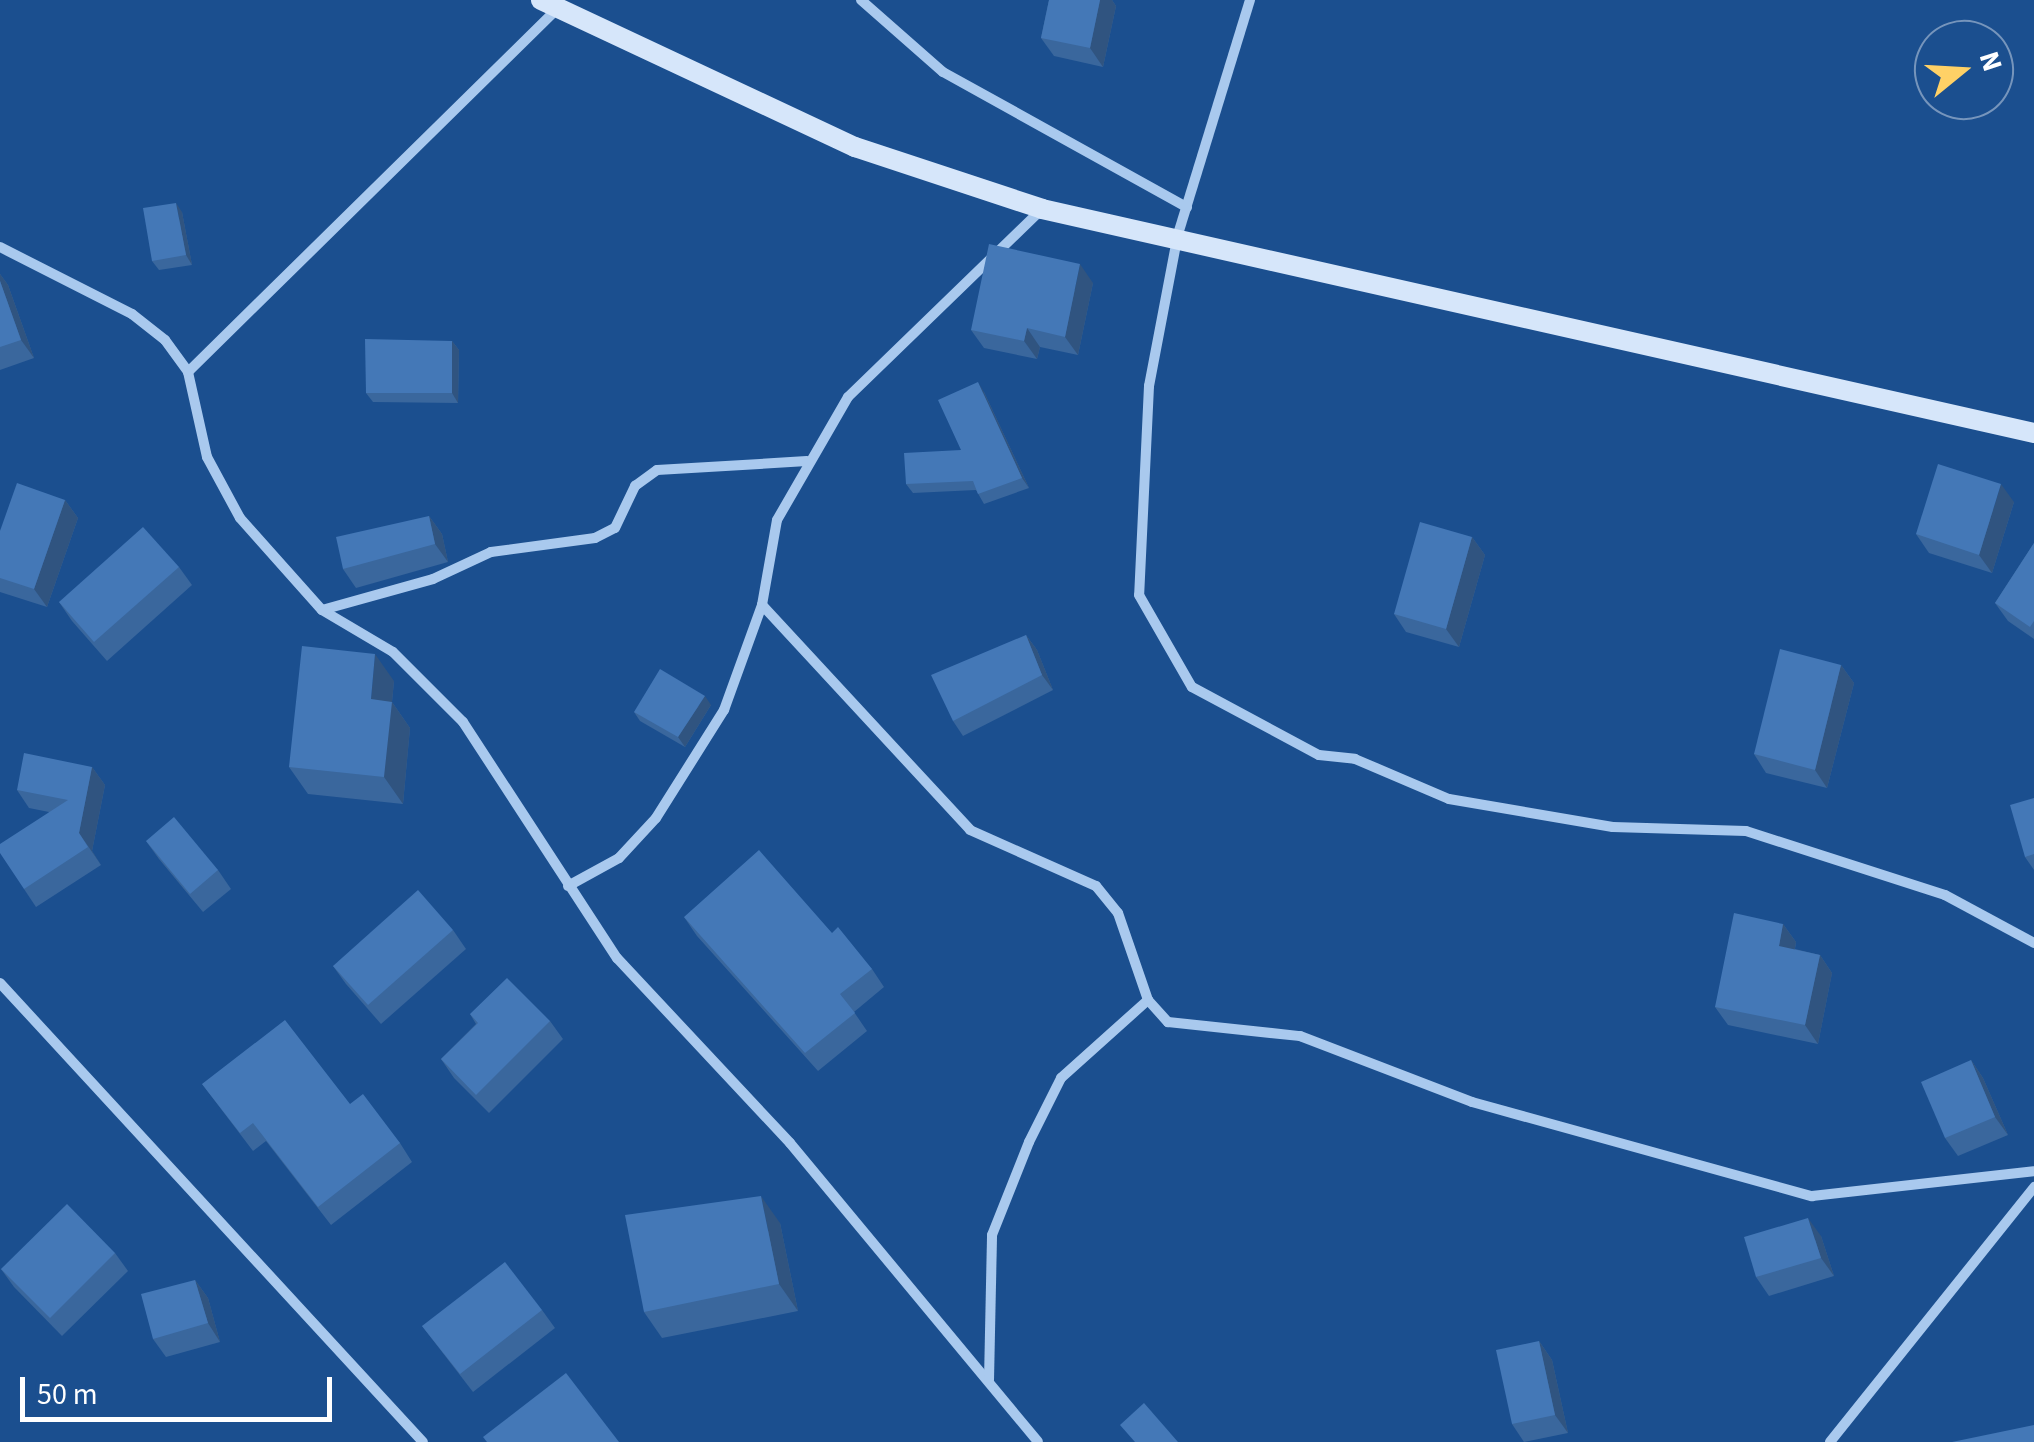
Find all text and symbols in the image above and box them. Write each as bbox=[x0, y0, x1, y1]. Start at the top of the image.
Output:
north arrow bbox=[1914, 20, 2014, 120]
text: N bbox=[1969, 46, 2013, 76]
scale bar bbox=[25, 1357, 338, 1419]
text: 50 m bbox=[37, 1373, 98, 1416]

